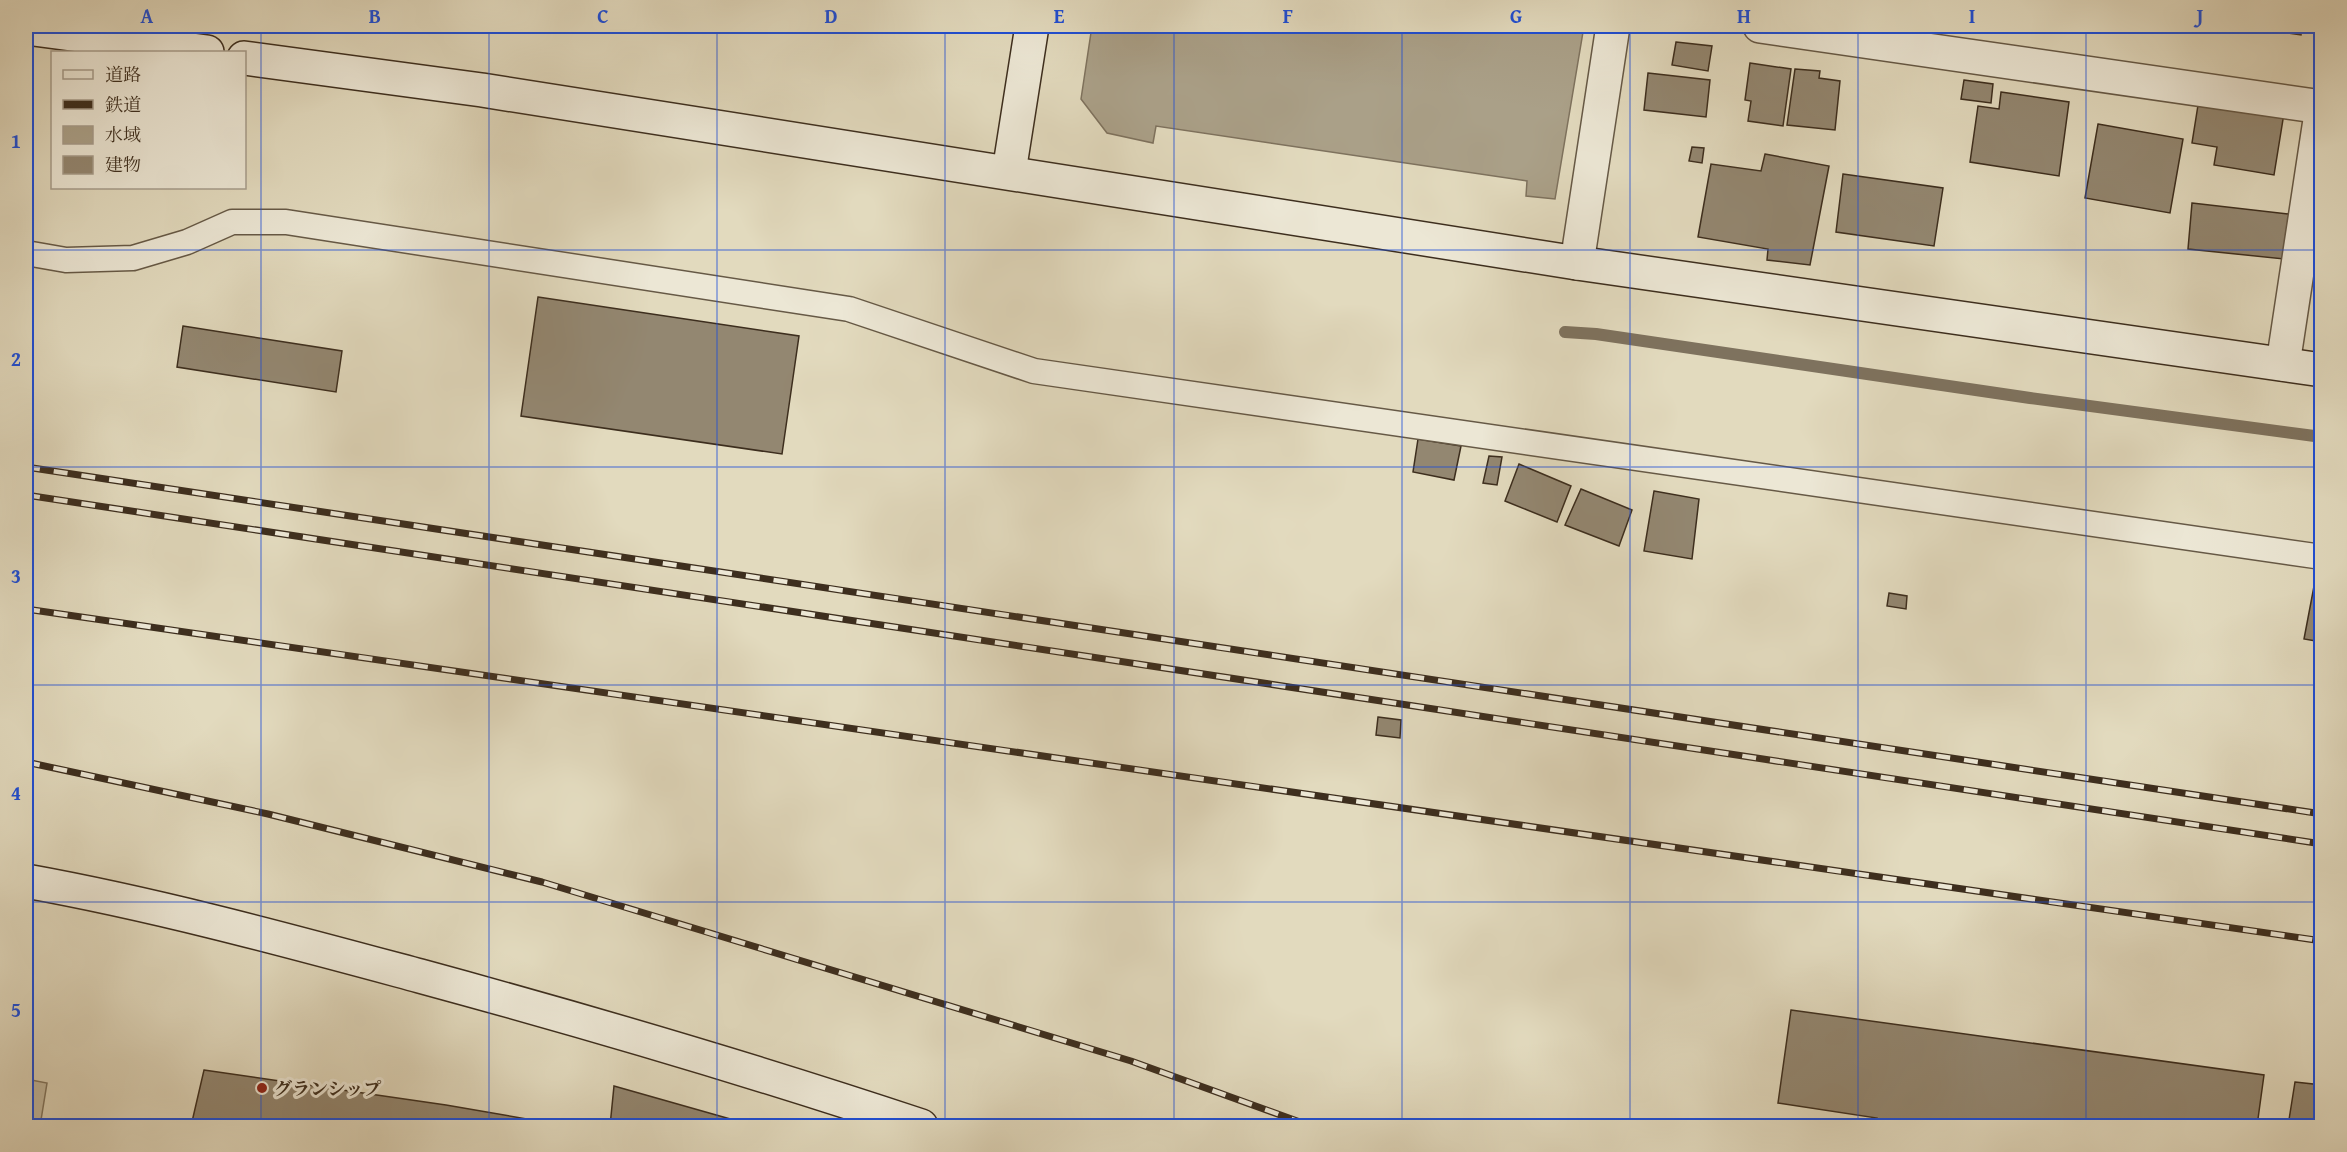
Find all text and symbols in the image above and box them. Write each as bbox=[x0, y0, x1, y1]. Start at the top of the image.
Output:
text: A bbox=[141, 1, 154, 30]
text: B bbox=[369, 1, 381, 30]
text: C bbox=[597, 1, 609, 30]
text: D bbox=[824, 1, 838, 30]
text: E bbox=[1054, 1, 1065, 30]
text: F bbox=[1283, 1, 1293, 30]
text: G bbox=[1510, 1, 1522, 30]
text: H bbox=[1737, 1, 1751, 30]
text: I bbox=[1969, 1, 1975, 30]
text: J bbox=[2194, 1, 2204, 30]
legend bbox=[51, 51, 246, 189]
text: 道路 bbox=[105, 61, 141, 88]
text: 鉄道 bbox=[105, 91, 141, 118]
text: 水域 bbox=[105, 121, 141, 148]
text: 1 bbox=[11, 126, 21, 155]
text: 建物 bbox=[105, 151, 141, 178]
text: 2 bbox=[11, 344, 21, 373]
text: 3 bbox=[11, 561, 21, 590]
text: 4 bbox=[11, 778, 21, 807]
text: 5 bbox=[11, 995, 21, 1024]
place label: グランシップ bbox=[274, 1075, 381, 1102]
marker: グランシップ bbox=[255, 1081, 269, 1095]

